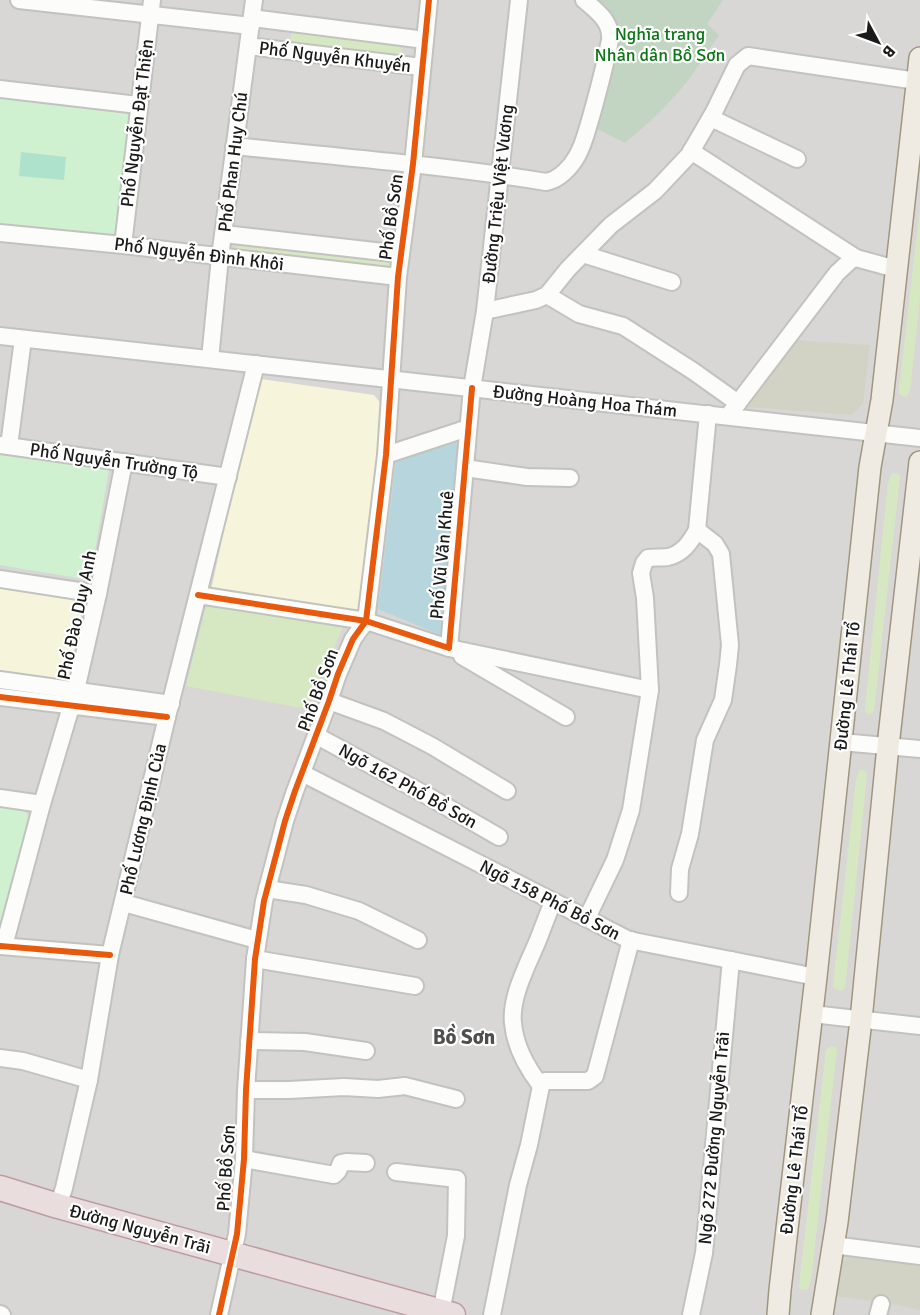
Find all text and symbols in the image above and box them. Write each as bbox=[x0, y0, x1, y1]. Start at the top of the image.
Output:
north arrow bbox=[848, 12, 908, 72]
park label: Nghĩa trang Nhân dân Bồ Sơn bbox=[595, 23, 725, 66]
street label: Phố Nguyễn Khuyến bbox=[258, 37, 412, 77]
street label: Phố Nguyễn Đạt Thiện bbox=[116, 38, 158, 208]
text: B bbox=[878, 41, 899, 62]
street label: Phố Phan Huy Chú bbox=[213, 91, 253, 233]
street label: Đường Triệu Việt Vương bbox=[478, 103, 518, 285]
street label: Phố Bồ Sơn bbox=[374, 173, 408, 261]
street label: Phố Nguyễn Đình Khôi bbox=[113, 233, 285, 275]
street label: Đường Hoàng Hoa Thám bbox=[492, 380, 678, 422]
street label: Phố Nguyễn Trường Tộ bbox=[28, 438, 200, 484]
street label: Phố Vũ Văn Khuê bbox=[425, 490, 459, 620]
street label: Phố Đào Duy Anh bbox=[53, 548, 101, 682]
street label: Đường Lê Thái Tổ bbox=[829, 620, 865, 752]
street label: Phố Bồ Sơn bbox=[293, 645, 343, 735]
street label: Ngõ 162 Phố Bồ Sơn bbox=[335, 739, 481, 833]
street label: Phố Lương Định Của bbox=[115, 741, 171, 897]
street label: Ngõ 158 Phố Bồ Sơn bbox=[476, 855, 624, 945]
district label: Bồ Sơn bbox=[433, 1023, 495, 1050]
street label: Ngõ 272 Đường Nguyễn Trãi bbox=[694, 1031, 734, 1245]
street label: Đường Lê Thái Tổ bbox=[775, 1104, 813, 1236]
street label: Phố Bồ Sơn bbox=[212, 1124, 240, 1212]
street label: Đường Nguyễn Trãi bbox=[67, 1200, 213, 1258]

